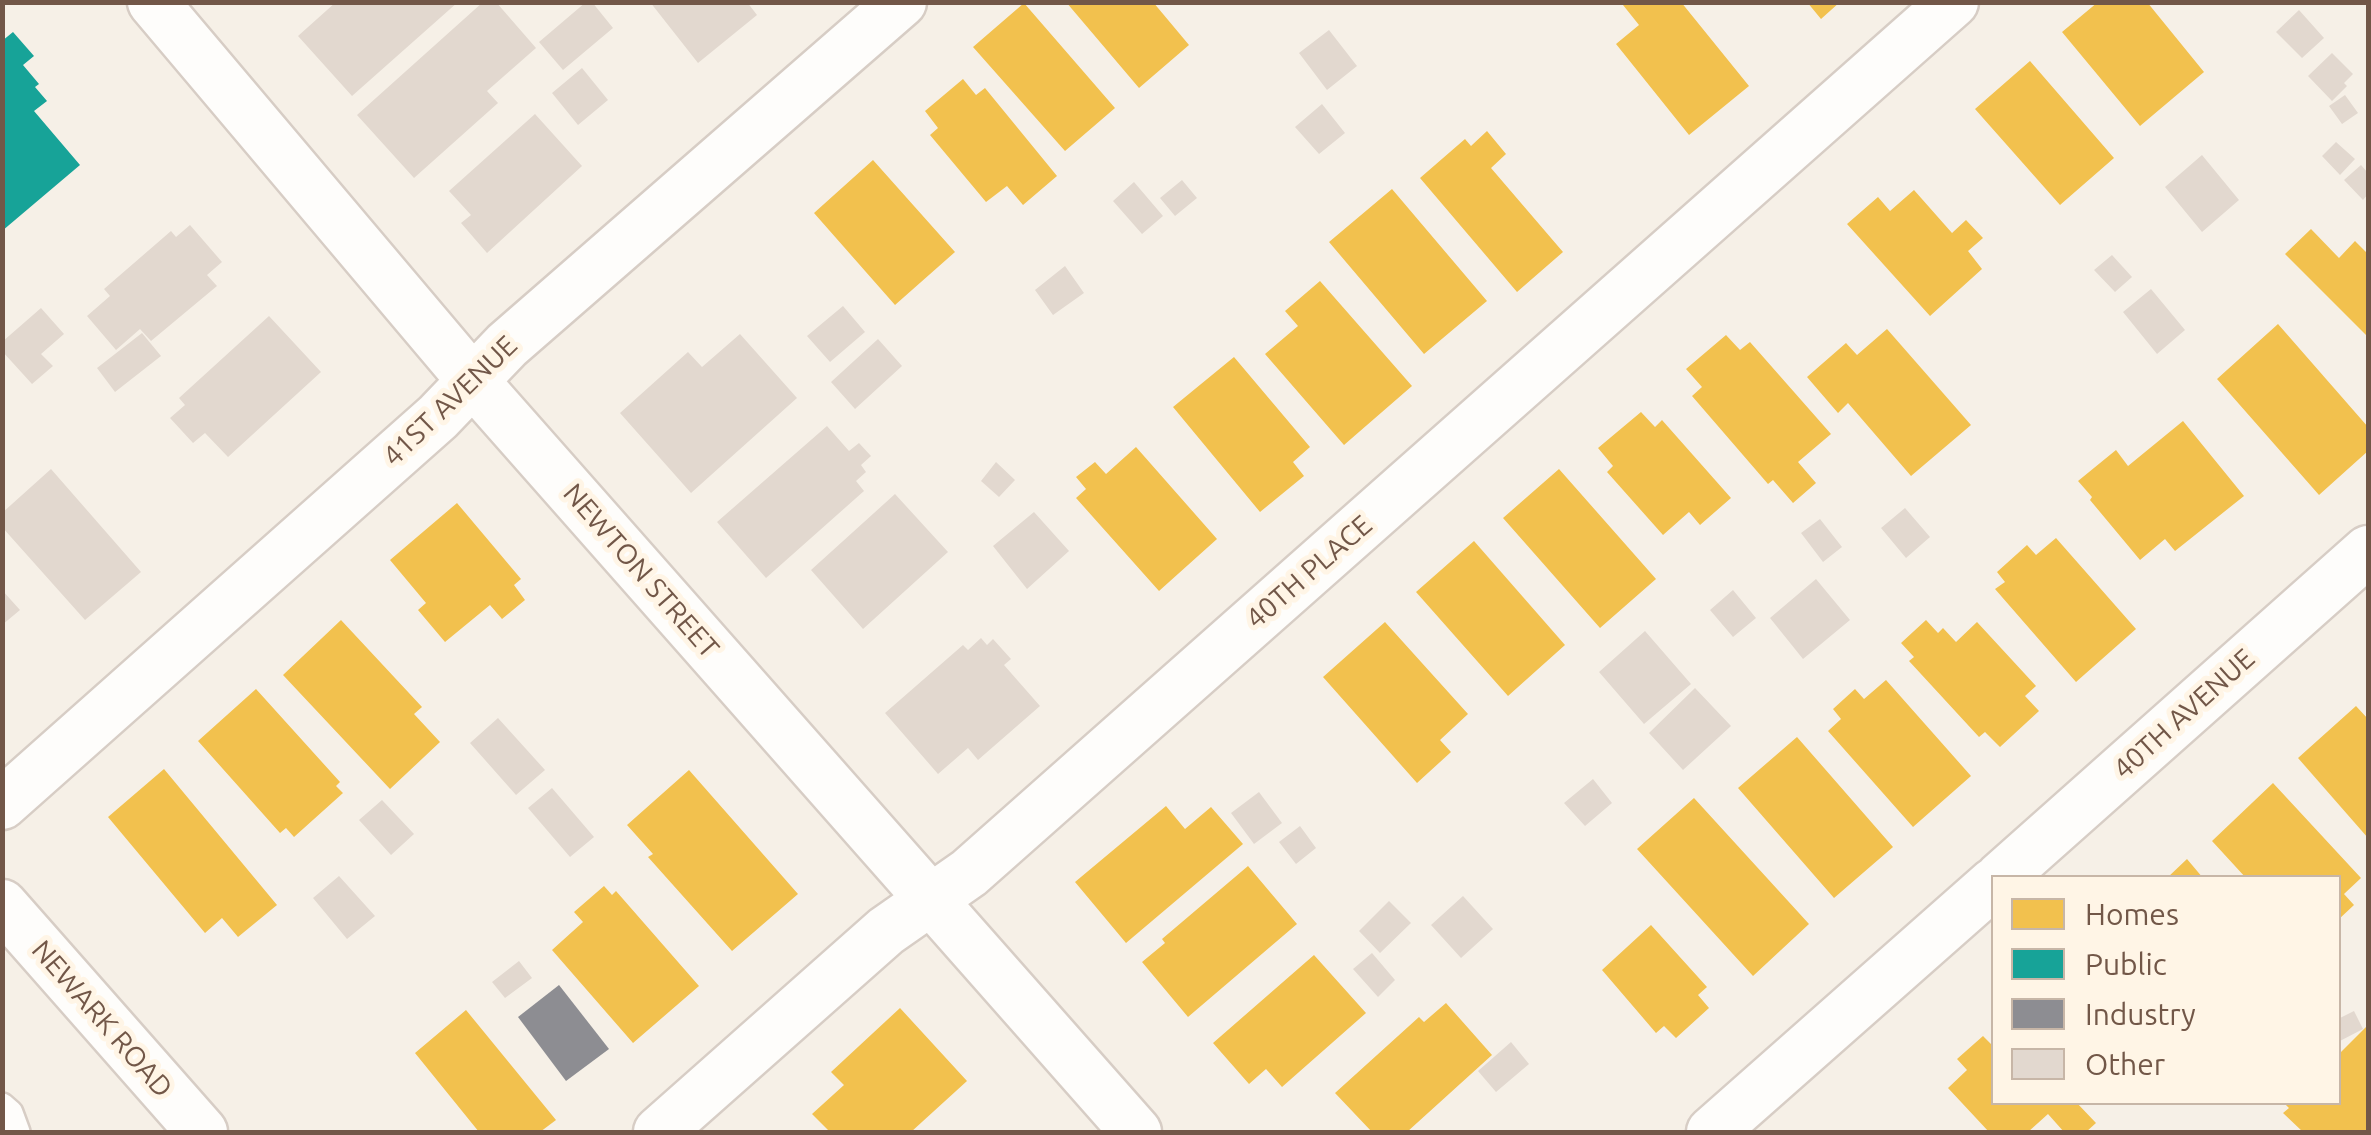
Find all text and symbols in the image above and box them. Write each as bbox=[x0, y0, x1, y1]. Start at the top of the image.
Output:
street label: 41ST AVENUE bbox=[376, 329, 524, 473]
street label: NEWTON STREET bbox=[556, 477, 726, 665]
street label: 40TH PLACE bbox=[1239, 508, 1379, 636]
street label: 40TH AVENUE bbox=[2107, 642, 2261, 786]
legend bbox=[1991, 875, 2341, 1105]
text: Homes bbox=[2085, 897, 2179, 931]
street label: NEWARK ROAD bbox=[25, 934, 179, 1104]
text: Public bbox=[2085, 947, 2167, 981]
text: Industry bbox=[2085, 997, 2196, 1031]
text: Other bbox=[2085, 1047, 2165, 1081]

